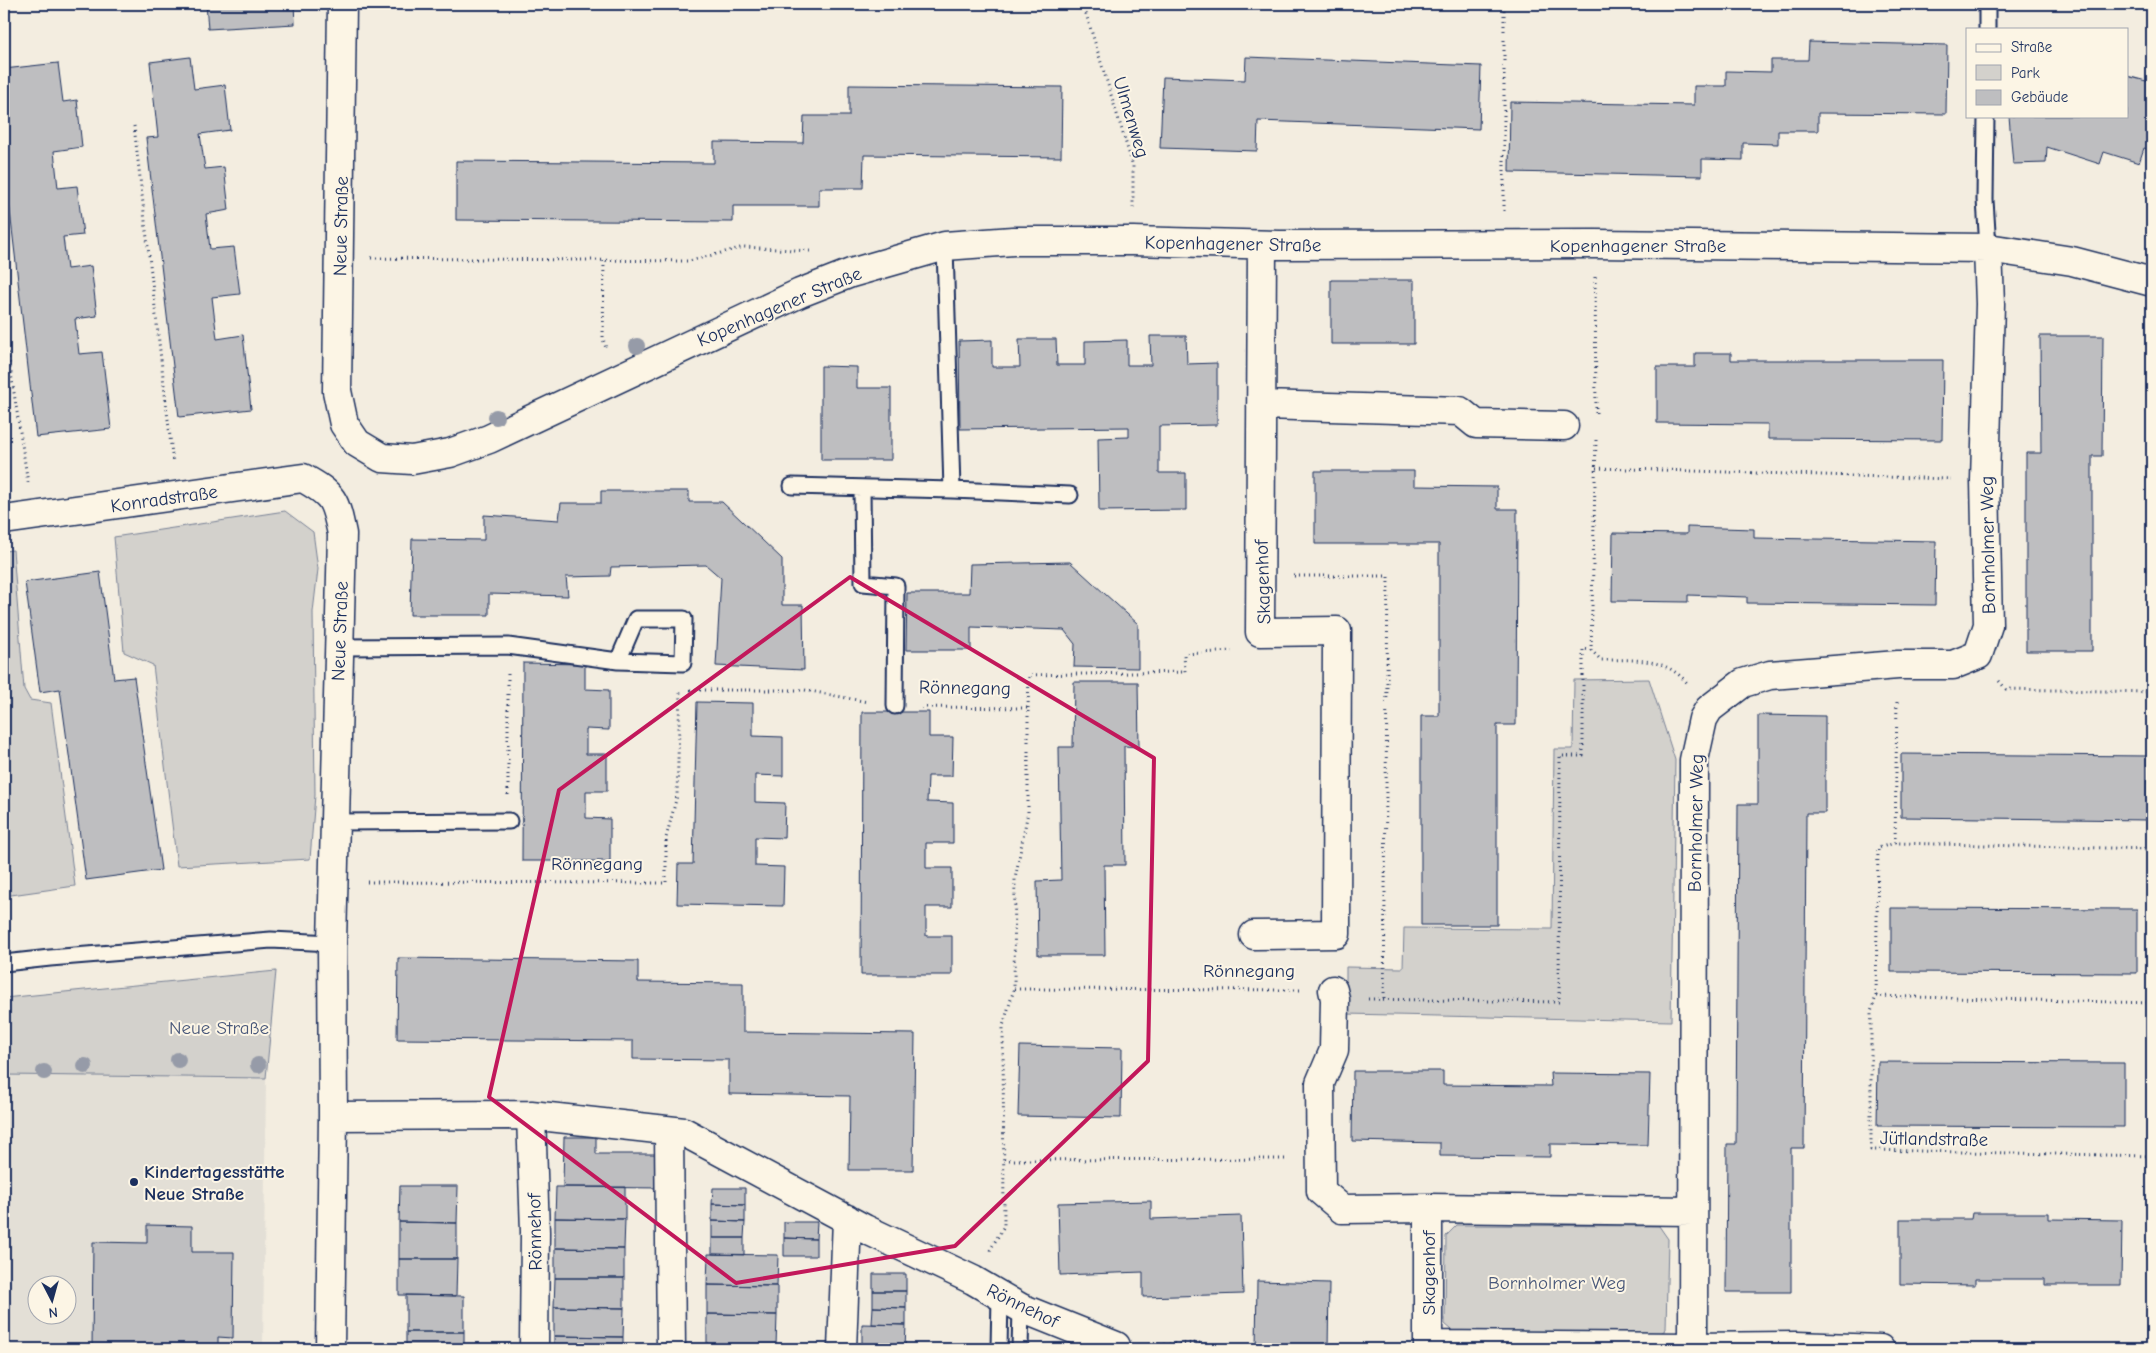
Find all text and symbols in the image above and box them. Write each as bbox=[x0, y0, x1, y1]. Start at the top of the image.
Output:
legend bbox=[1966, 28, 2128, 118]
text: Straße bbox=[2011, 38, 2053, 56]
text: Park bbox=[2011, 64, 2040, 82]
street label: Ulmenweg bbox=[1108, 74, 1154, 161]
text: Gebäude bbox=[2011, 88, 2069, 106]
street label: Neue Straße bbox=[329, 176, 353, 276]
street label: Kopenhagener Straße bbox=[1144, 231, 1322, 257]
street label: Kopenhagener Straße bbox=[1550, 235, 1726, 257]
street label: Kopenhagener Straße bbox=[694, 262, 865, 352]
street label: Bornholmer Weg bbox=[1976, 476, 2000, 614]
street label: Konradstraße bbox=[109, 481, 219, 517]
street label: Skagenhof bbox=[1250, 538, 1275, 625]
street label: Neue Straße bbox=[327, 581, 353, 681]
street label: Rönnegang bbox=[919, 676, 1011, 700]
street label: Bornholmer Weg bbox=[1684, 754, 1708, 892]
street label: Rönnegang bbox=[551, 853, 643, 875]
street label: Rönnegang bbox=[1203, 960, 1295, 982]
park label: Neue Straße bbox=[169, 1017, 269, 1039]
street label: Jütlandstraße bbox=[1880, 1127, 1988, 1151]
place label: Kindertagesstätte Neue Straße bbox=[144, 1161, 285, 1205]
marker: Kindertagesstätte Neue Straße bbox=[128, 1176, 140, 1188]
street label: Rönnehof bbox=[523, 1192, 547, 1271]
street label: Skagenhof bbox=[1418, 1229, 1440, 1315]
park label: Bornholmer Weg bbox=[1488, 1272, 1626, 1294]
north arrow bbox=[28, 1276, 78, 1326]
street label: Rönnehof bbox=[983, 1279, 1064, 1333]
text: N bbox=[48, 1304, 59, 1321]

